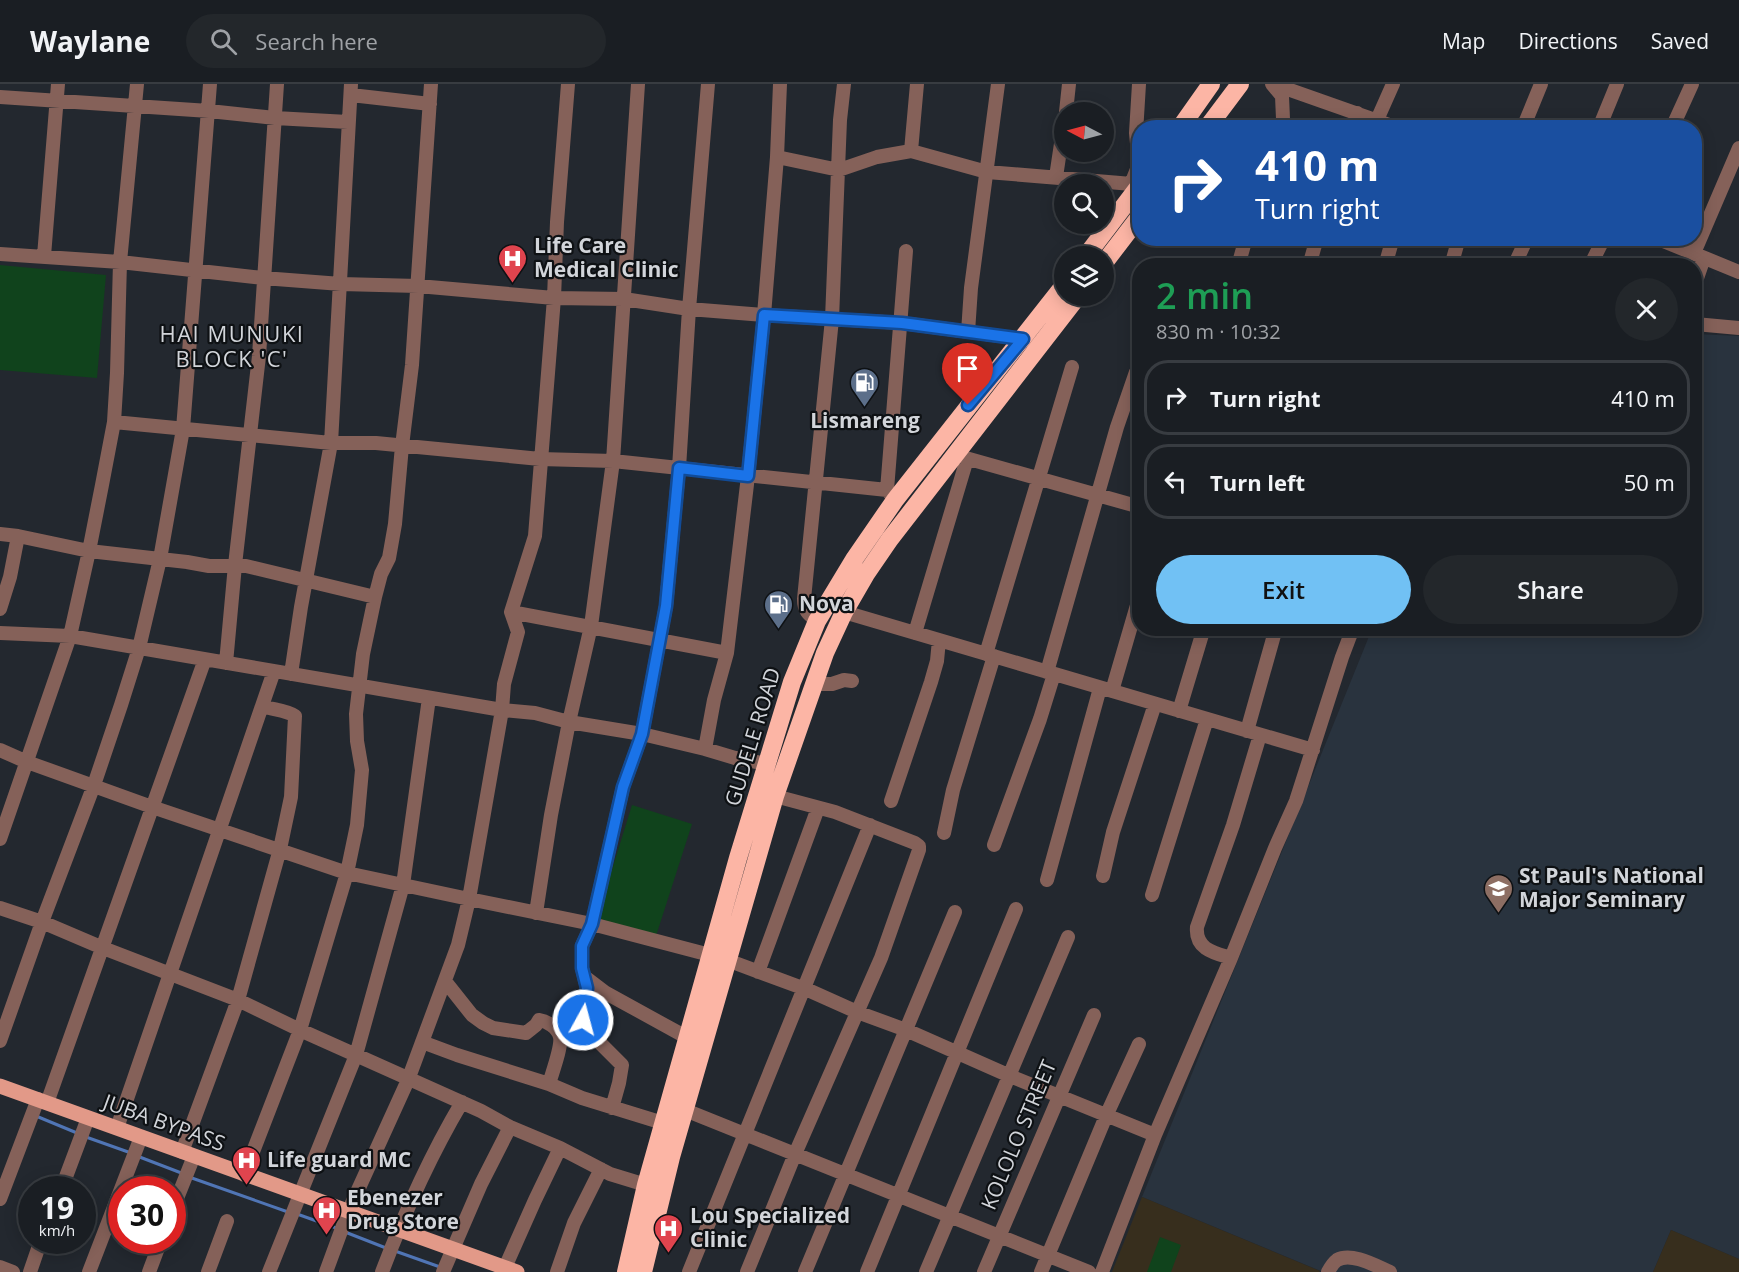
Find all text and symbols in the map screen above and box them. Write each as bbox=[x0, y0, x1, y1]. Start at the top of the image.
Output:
search box bbox=[186, 14, 606, 68]
text: Waylane bbox=[30, 22, 150, 60]
icon: search bbox=[207, 25, 240, 58]
text: Search here bbox=[255, 26, 378, 56]
text: Map bbox=[1442, 27, 1485, 55]
text: Directions bbox=[1518, 27, 1618, 55]
text: Saved bbox=[1651, 27, 1709, 55]
north arrow bbox=[1054, 102, 1114, 162]
map controls bbox=[1054, 102, 1114, 306]
text: 410 m bbox=[1255, 136, 1379, 193]
icon: right bbox=[1156, 144, 1234, 222]
button: search bbox=[1054, 174, 1114, 234]
text: Turn right bbox=[1255, 190, 1380, 227]
place label: Life Care Medical Clinic bbox=[534, 231, 679, 283]
hospital icon: Life Care Medical Clinic bbox=[497, 242, 529, 284]
button: layers bbox=[1054, 246, 1114, 306]
text: 2 min bbox=[1156, 271, 1253, 320]
button: close bbox=[1615, 278, 1678, 341]
district label: HAI MUNUKI BLOCK 'C' bbox=[159, 318, 305, 373]
text: 830 m · 10:32 bbox=[1156, 318, 1281, 345]
pin bbox=[942, 343, 993, 405]
icon: arrive bbox=[951, 352, 984, 385]
fuel station icon: Lismareng bbox=[849, 366, 881, 408]
icon: right bbox=[1159, 381, 1192, 414]
text: Turn right bbox=[1210, 383, 1321, 413]
text: 410 m bbox=[1611, 383, 1675, 413]
place label: Lismareng bbox=[810, 406, 920, 434]
icon: left bbox=[1159, 465, 1192, 498]
text: Turn left bbox=[1210, 467, 1305, 497]
text: 50 m bbox=[1624, 467, 1675, 497]
button: Exit bbox=[1156, 555, 1411, 624]
button: Share bbox=[1423, 555, 1678, 624]
fuel station icon: Nova bbox=[762, 588, 794, 630]
place label: Nova bbox=[799, 589, 854, 617]
street label: GUDELE ROAD bbox=[718, 664, 786, 809]
place label: St Paul's National Major Seminary bbox=[1519, 861, 1704, 913]
school or university icon: St Paul's National Major Seminary bbox=[1482, 872, 1514, 914]
position arrow bbox=[551, 988, 615, 1052]
street label: KOLOLO STREET bbox=[974, 1055, 1062, 1214]
street label: JUBA BYPASS bbox=[98, 1086, 229, 1157]
hospital icon: Life guard MC bbox=[230, 1144, 262, 1186]
place label: Life guard MC bbox=[267, 1145, 411, 1173]
speed limit sign: 30 bbox=[108, 1176, 186, 1254]
place label: Ebenezer Drug Store bbox=[347, 1183, 459, 1235]
text: 19 bbox=[40, 1187, 74, 1228]
hospital icon: Ebenezer Drug Store bbox=[310, 1194, 342, 1236]
place label: Lou Specialized Clinic bbox=[690, 1201, 850, 1253]
hospital icon: Lou Specialized Clinic bbox=[653, 1212, 685, 1254]
text: km/h bbox=[39, 1220, 75, 1240]

